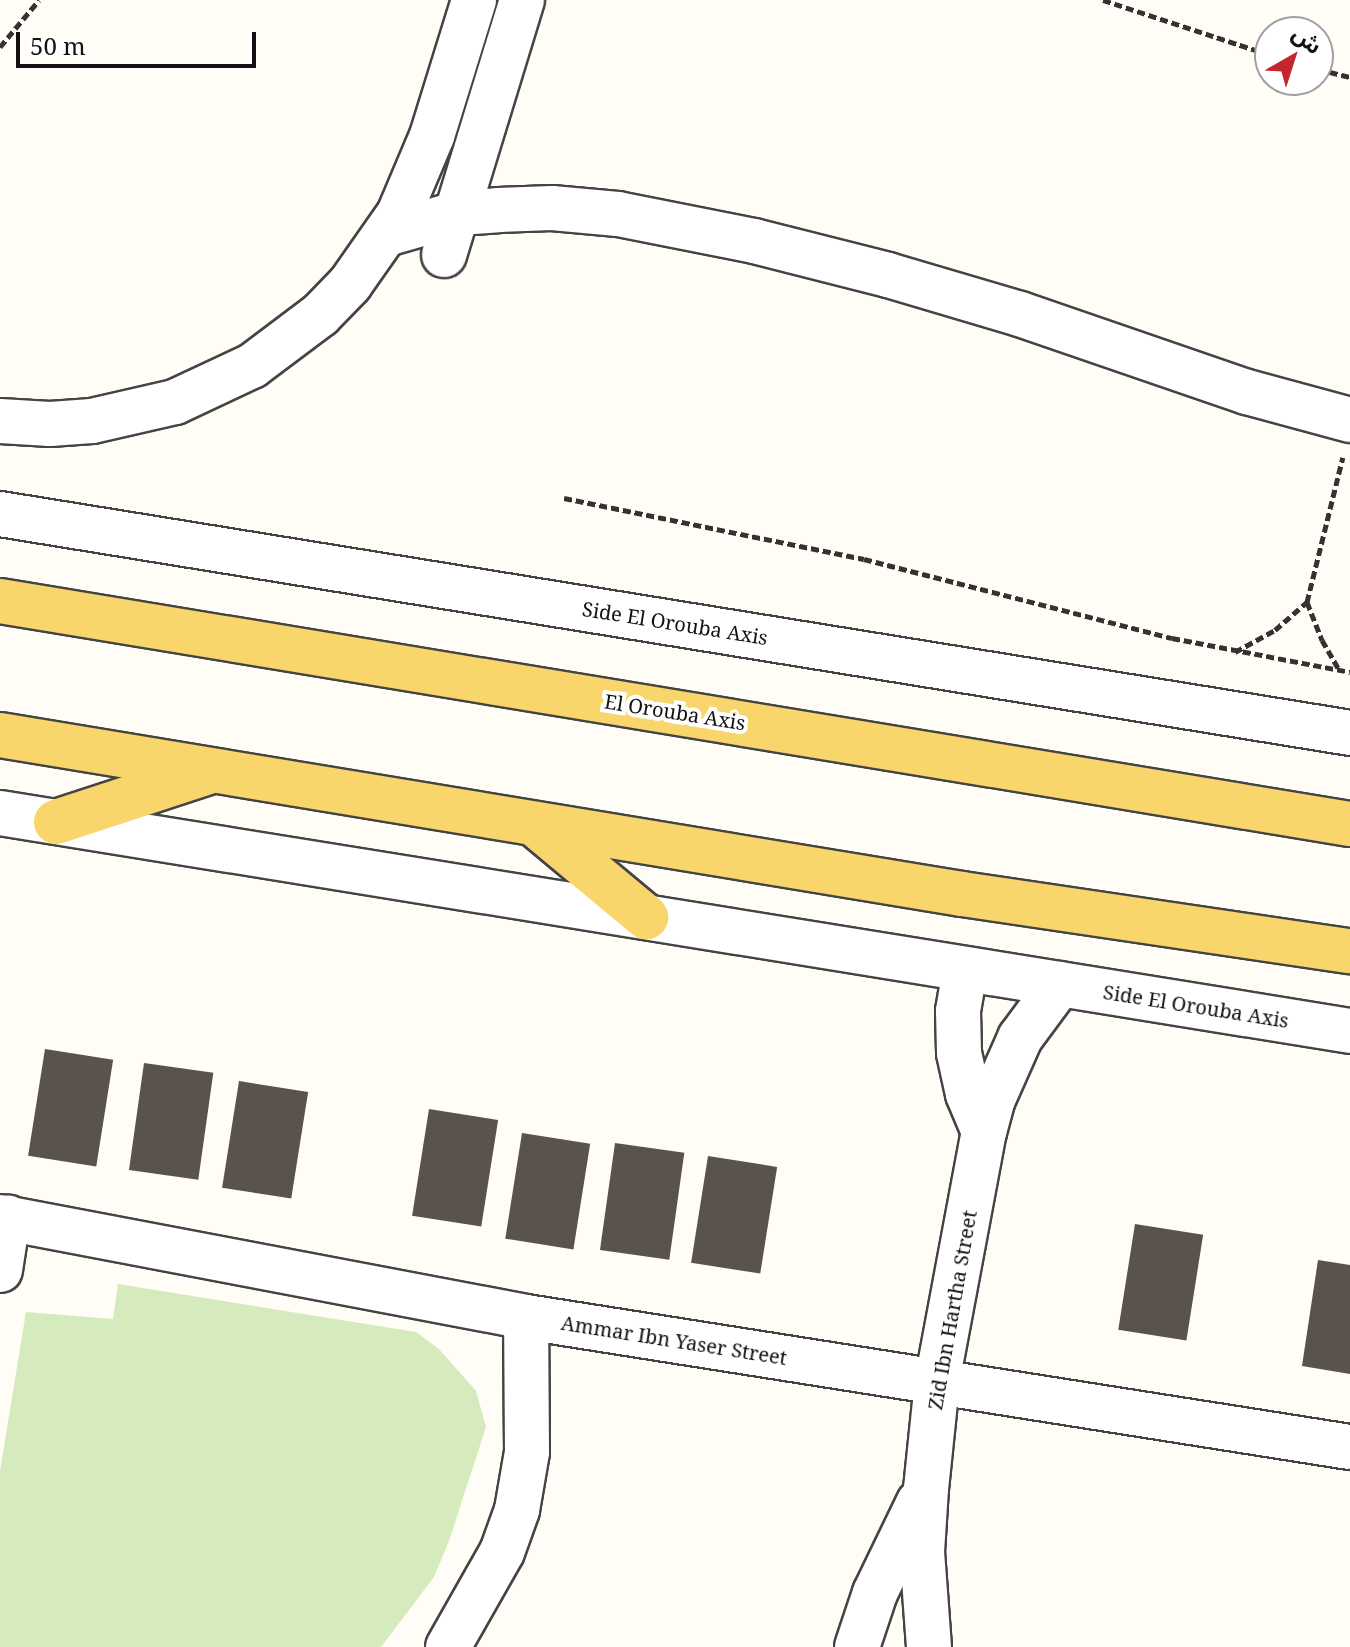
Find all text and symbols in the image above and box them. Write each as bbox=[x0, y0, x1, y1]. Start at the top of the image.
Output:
scale bar bbox=[20, 16, 260, 66]
north arrow bbox=[1254, 16, 1334, 96]
text: ش bbox=[1287, 18, 1329, 60]
text: 50 m bbox=[30, 29, 86, 62]
street label: Side El Orouba Axis bbox=[580, 596, 770, 650]
street label: El Orouba Axis bbox=[603, 689, 747, 735]
street label: Side El Orouba Axis bbox=[1101, 979, 1291, 1033]
street label: Zid Ibn Hartha Street bbox=[923, 1208, 981, 1412]
street label: Ammar Ibn Yaser Street bbox=[559, 1310, 789, 1370]

